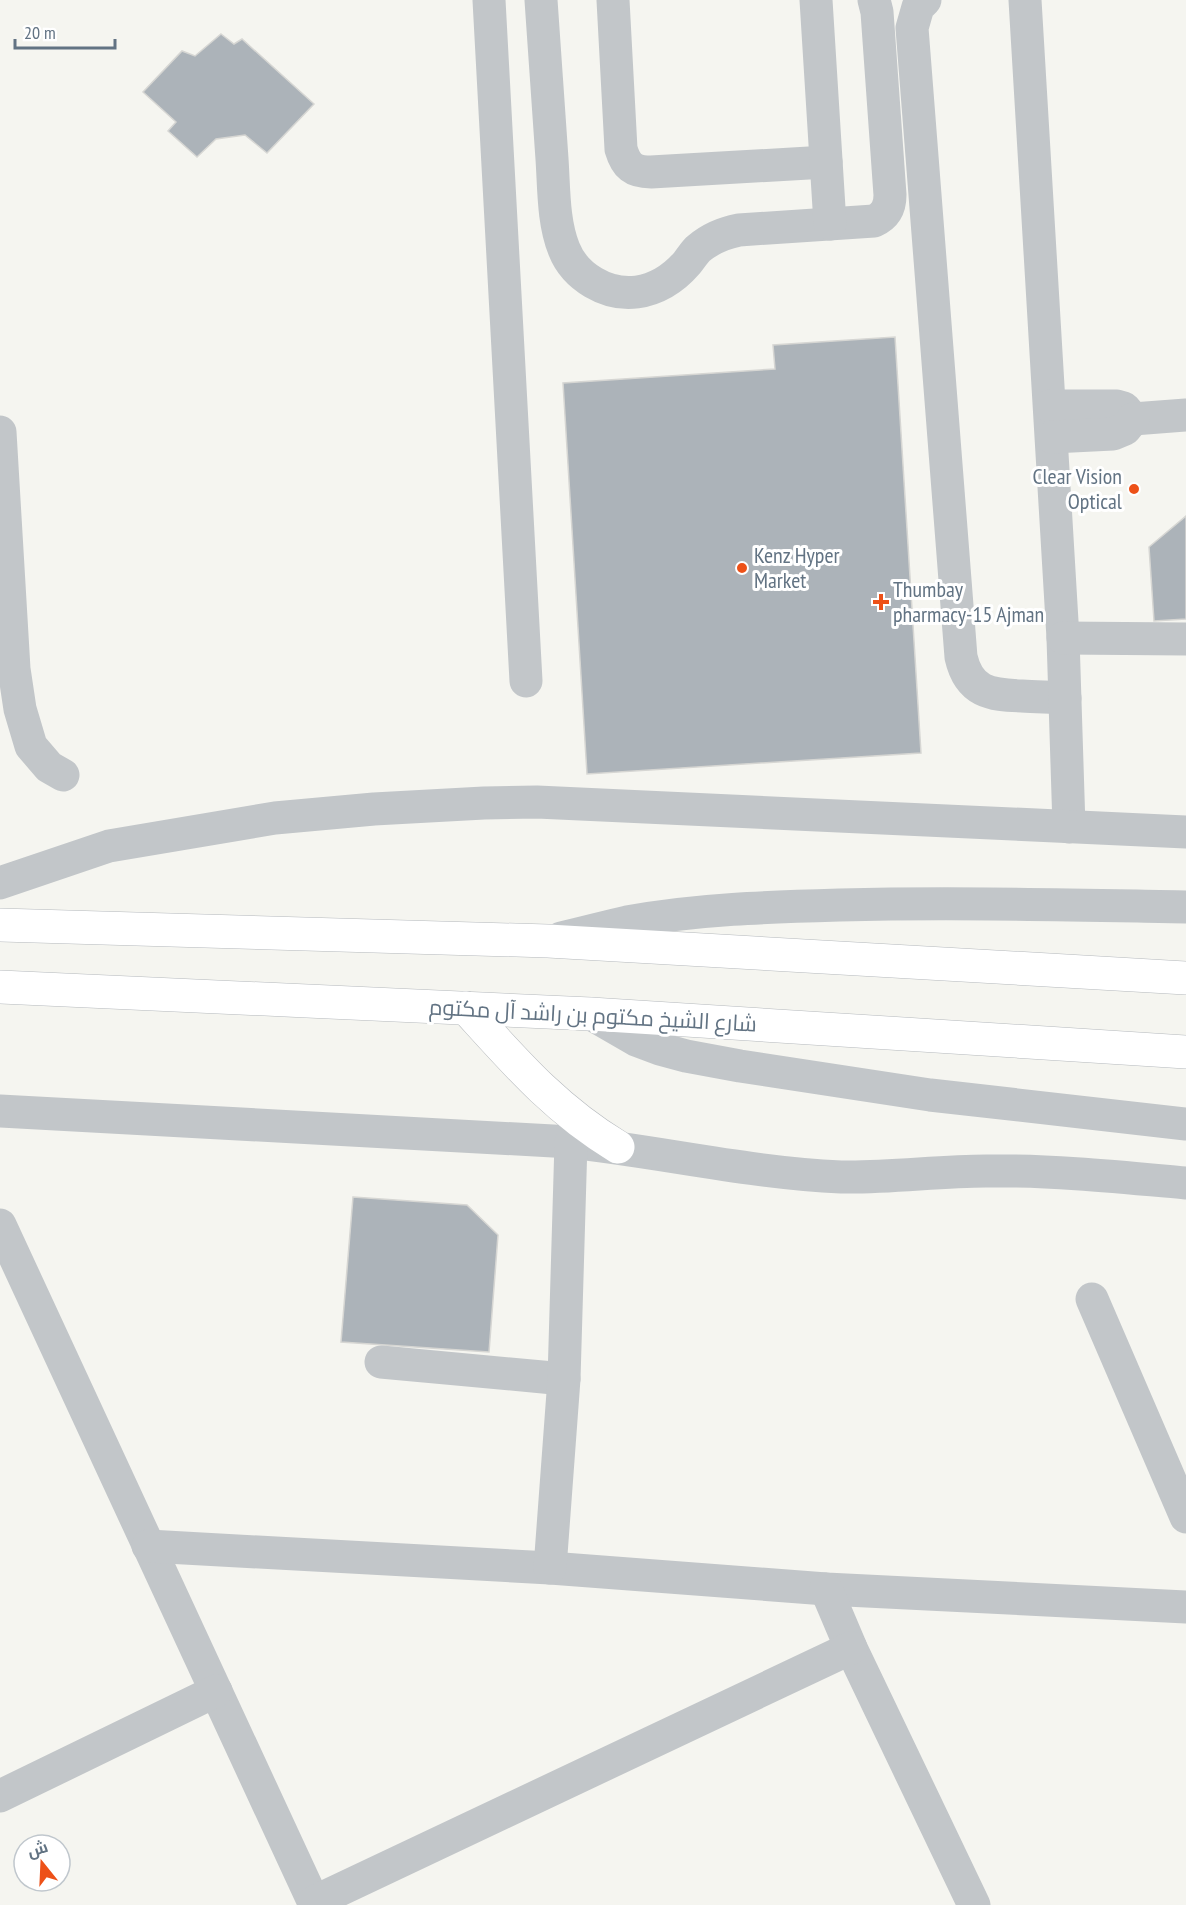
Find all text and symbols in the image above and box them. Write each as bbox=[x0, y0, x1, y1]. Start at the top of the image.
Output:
scale bar bbox=[15, 12, 116, 50]
text: 20 m bbox=[24, 21, 56, 44]
place label: Clear Vision Optical bbox=[1032, 462, 1123, 515]
marker: Clear Vision Optical bbox=[1127, 482, 1141, 496]
place label: Kenz Hyper Market bbox=[754, 541, 840, 594]
marker: Kenz Hyper Market bbox=[735, 561, 749, 575]
place label: Thumbay pharmacy-15 Ajman bbox=[893, 575, 1044, 628]
marker: Thumbay pharmacy-15 Ajman bbox=[874, 595, 888, 609]
street label: شارع الشيخ مكتوم بن راشد آل مكتوم bbox=[428, 992, 758, 1040]
north arrow bbox=[12, 1833, 72, 1893]
text: ش bbox=[25, 1836, 50, 1861]

